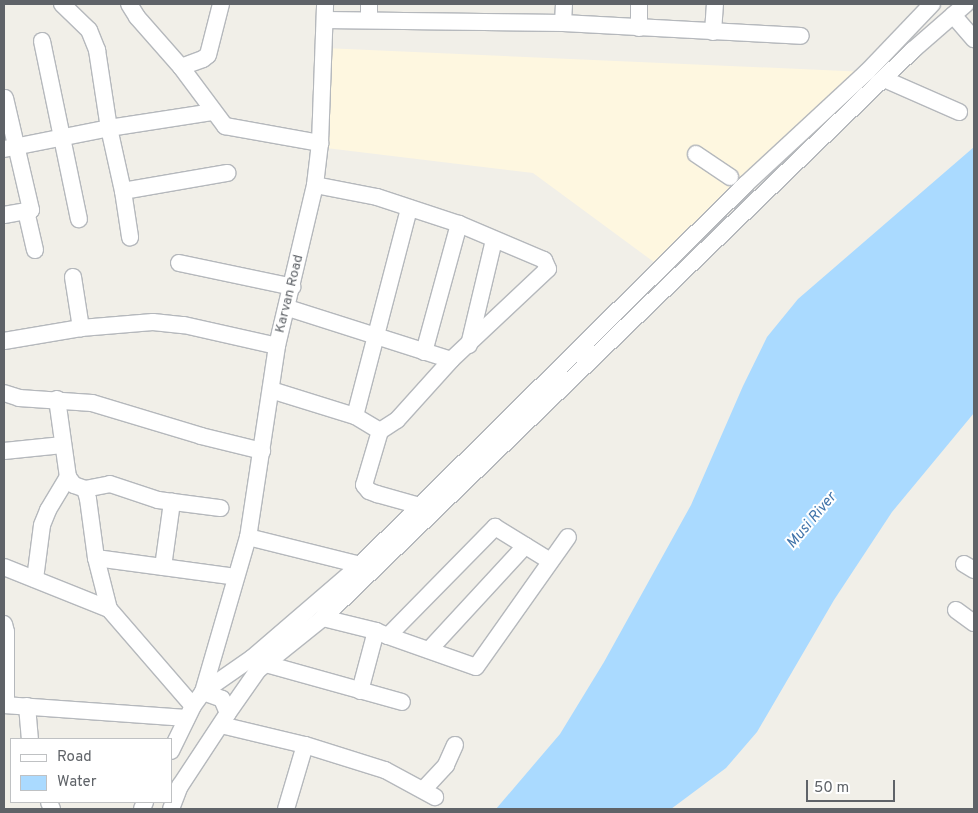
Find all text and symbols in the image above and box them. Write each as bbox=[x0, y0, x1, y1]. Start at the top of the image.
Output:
street label: Karvan Road bbox=[272, 253, 308, 335]
water label: Musi River bbox=[783, 489, 841, 553]
legend bbox=[10, 738, 172, 803]
text: Road bbox=[57, 748, 92, 767]
scale bar bbox=[808, 770, 897, 802]
text: Water bbox=[57, 773, 96, 792]
text: 50 m bbox=[814, 779, 849, 798]

